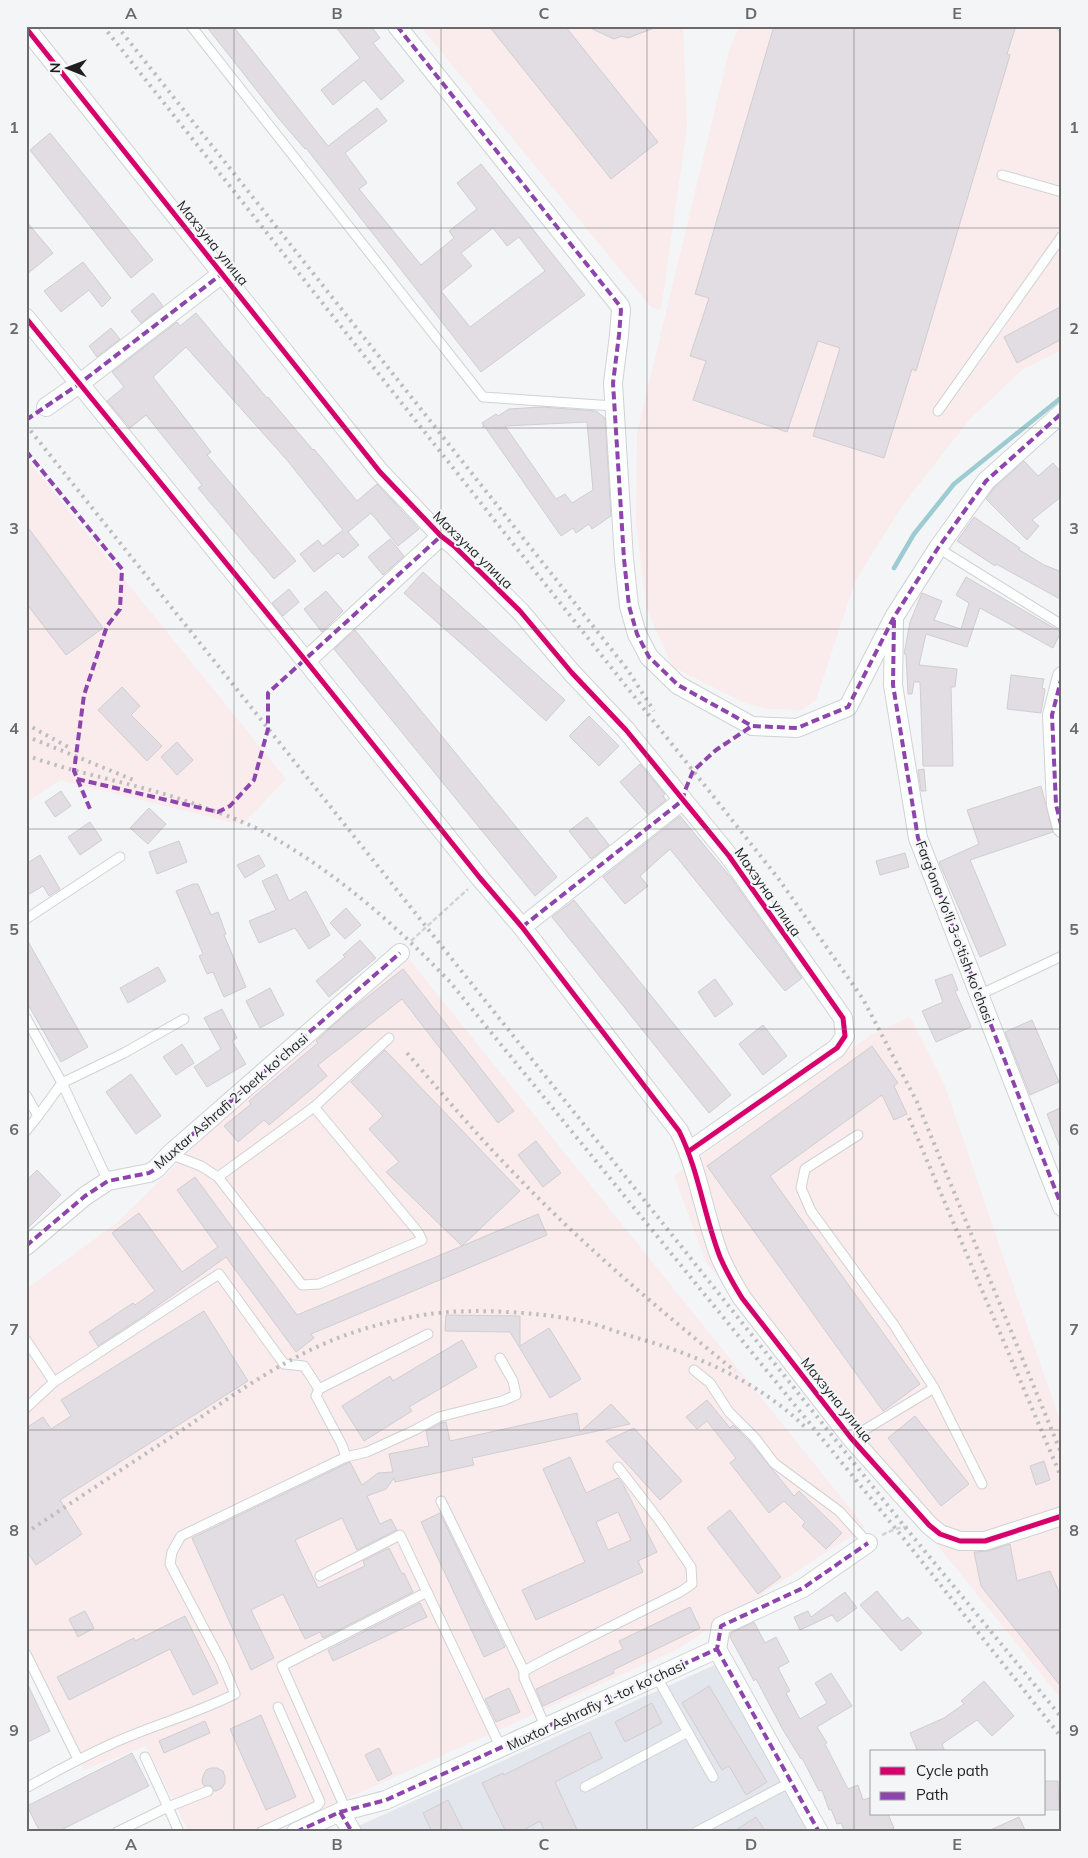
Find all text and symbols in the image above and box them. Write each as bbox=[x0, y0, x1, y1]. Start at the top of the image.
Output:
text: A bbox=[125, 3, 137, 23]
text: B bbox=[331, 3, 343, 23]
text: C bbox=[539, 3, 550, 23]
text: D bbox=[745, 3, 757, 23]
text: E bbox=[952, 3, 962, 23]
north arrow bbox=[42, 42, 92, 92]
text: N bbox=[46, 62, 64, 73]
text: 1 bbox=[9, 117, 19, 137]
text: 1 bbox=[1069, 117, 1079, 137]
street label: Махзуна улица bbox=[173, 197, 253, 289]
text: 2 bbox=[9, 318, 19, 338]
text: 2 bbox=[1069, 318, 1079, 338]
street label: Махзуна улица bbox=[429, 507, 517, 593]
text: 3 bbox=[9, 518, 19, 538]
text: 3 bbox=[1069, 518, 1079, 538]
text: 4 bbox=[9, 718, 19, 738]
text: 4 bbox=[1069, 718, 1079, 738]
street label: Farg'ona Yo'li 3-o'tish ko'chasi bbox=[912, 838, 998, 1026]
street label: Махзуна улица bbox=[731, 844, 805, 940]
text: 5 bbox=[9, 919, 19, 939]
text: 5 bbox=[1069, 919, 1079, 939]
street label: Muxtar Ashrafi 2-berk ko'chasi bbox=[150, 1029, 312, 1173]
text: 6 bbox=[9, 1119, 19, 1139]
text: 6 bbox=[1069, 1119, 1079, 1139]
text: 7 bbox=[9, 1319, 19, 1339]
text: 7 bbox=[1069, 1319, 1079, 1339]
street label: Махзуна улица bbox=[797, 1354, 877, 1446]
text: 8 bbox=[9, 1520, 19, 1540]
text: 8 bbox=[1069, 1520, 1079, 1540]
street label: Muxtor Ashrafiy 1-tor ko'chasi bbox=[504, 1656, 688, 1754]
text: 9 bbox=[9, 1720, 19, 1740]
text: 9 bbox=[1069, 1720, 1079, 1740]
legend bbox=[870, 1750, 1046, 1816]
text: Cycle path bbox=[916, 1761, 989, 1780]
text: Path bbox=[916, 1785, 948, 1804]
text: A bbox=[125, 1834, 137, 1854]
text: B bbox=[331, 1834, 343, 1854]
text: C bbox=[539, 1834, 550, 1854]
text: D bbox=[745, 1834, 757, 1854]
text: E bbox=[952, 1834, 962, 1854]

